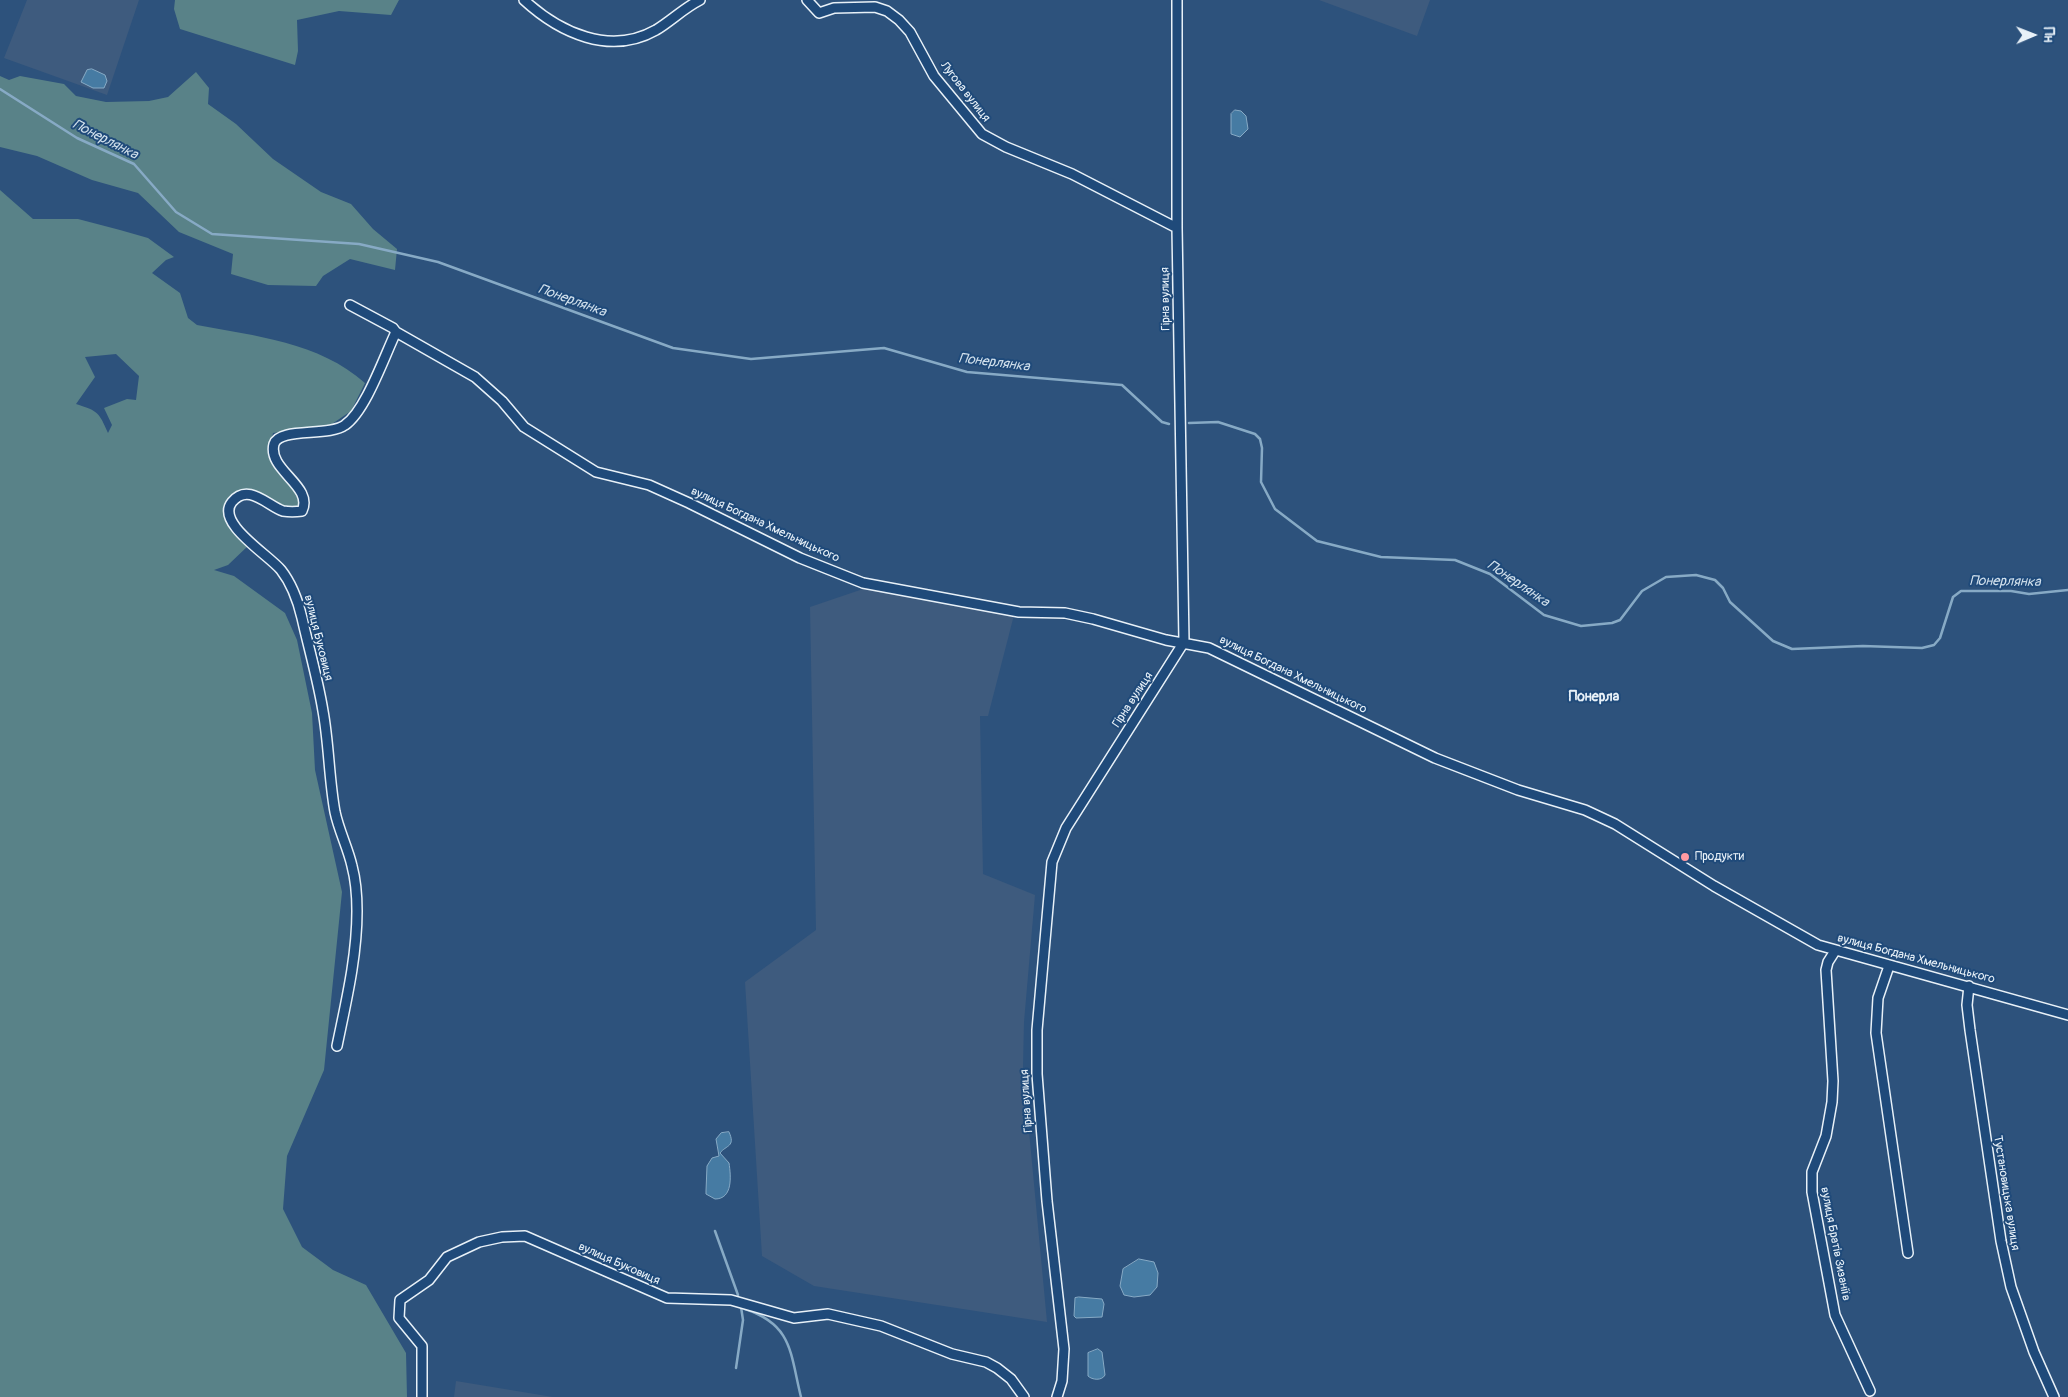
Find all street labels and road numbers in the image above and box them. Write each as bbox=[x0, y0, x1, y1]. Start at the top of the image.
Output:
street label: Лугова вулиця bbox=[937, 59, 993, 125]
street label: Гірна вулиця bbox=[1158, 267, 1174, 331]
street label: вулиця Богдана Хмельницького bbox=[688, 484, 842, 566]
street label: вулиця Буковиця bbox=[300, 594, 336, 682]
street label: вулиця Богдана Хмельницького bbox=[1217, 633, 1369, 717]
street label: Гірна вулиця bbox=[1110, 669, 1156, 731]
street label: вулиця Богдана Хмельницького bbox=[1836, 931, 1996, 987]
street label: Гірна вулиця bbox=[1018, 1069, 1036, 1133]
street label: Тустановицька вулиця bbox=[1990, 1135, 2022, 1251]
street label: вулиця Братів Зизаніїв bbox=[1817, 1186, 1853, 1302]
street label: вулиця Буковиця bbox=[576, 1240, 662, 1288]

